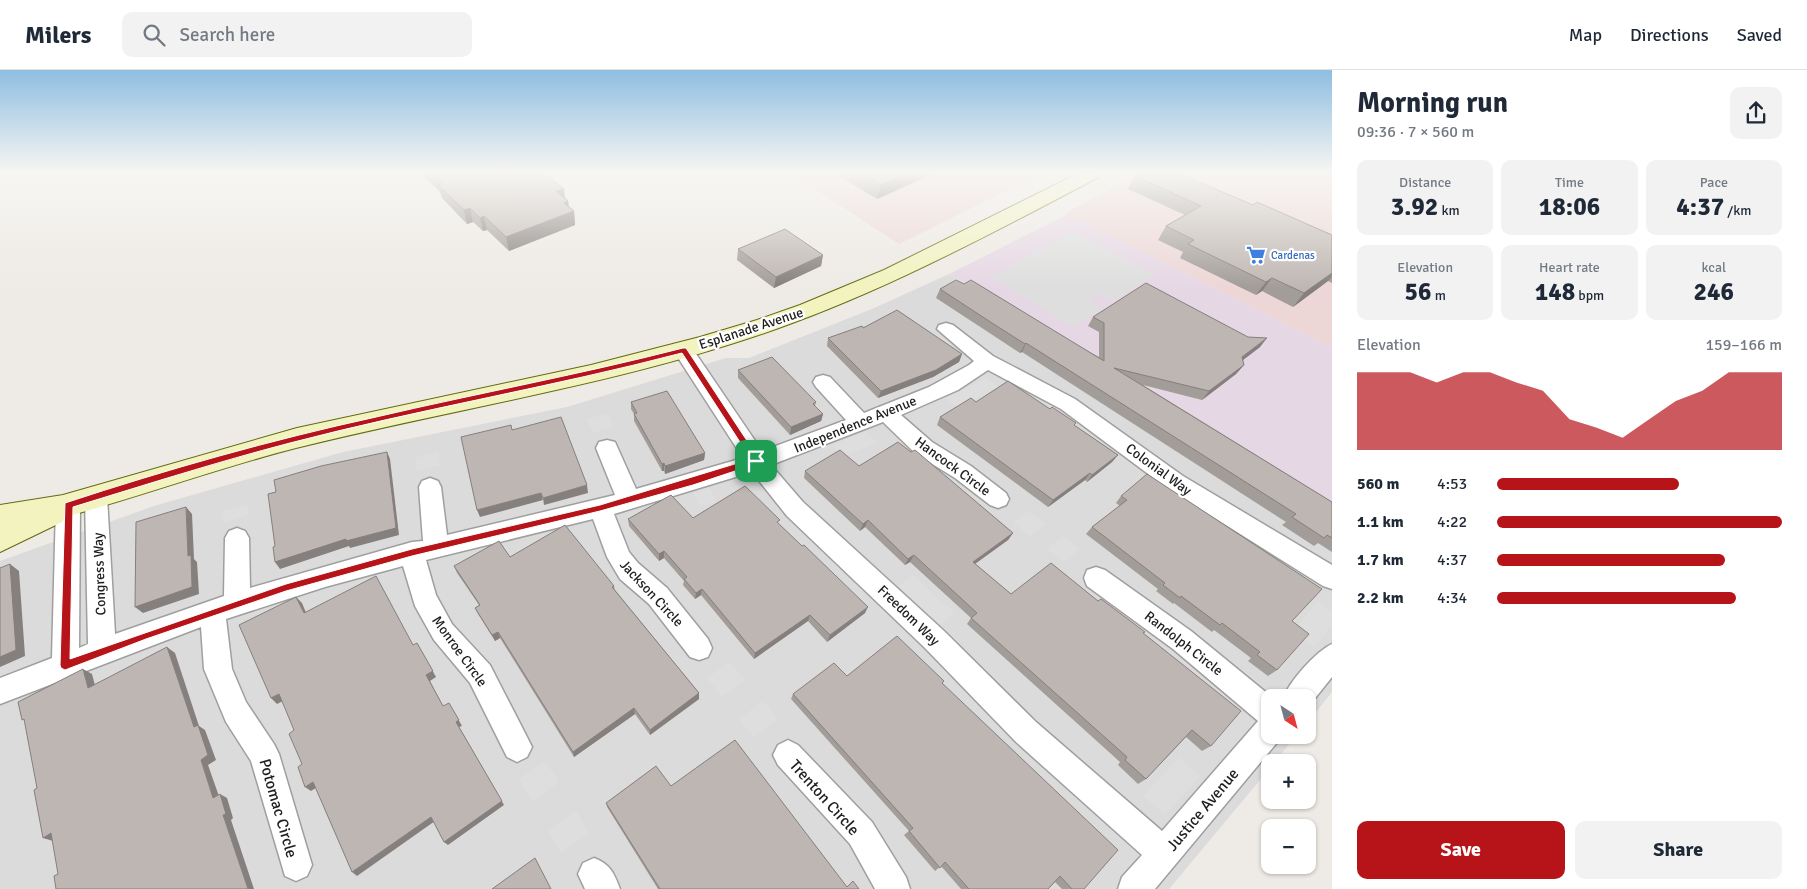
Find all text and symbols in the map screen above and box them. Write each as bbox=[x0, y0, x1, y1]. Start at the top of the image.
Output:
search box bbox=[122, 12, 472, 57]
text: Milers bbox=[25, 20, 92, 50]
icon: search bbox=[140, 21, 168, 49]
text: Search here bbox=[180, 23, 275, 47]
text: Map bbox=[1569, 24, 1602, 46]
text: Directions bbox=[1630, 24, 1709, 46]
text: Saved bbox=[1737, 24, 1782, 46]
text: Morning run bbox=[1357, 86, 1508, 120]
button: share bbox=[1730, 87, 1782, 139]
text: 09:36 · 7 × 560 m bbox=[1357, 122, 1474, 142]
text: Distance bbox=[1399, 174, 1451, 191]
text: Time bbox=[1555, 174, 1584, 191]
text: Pace bbox=[1700, 174, 1728, 191]
text: 3.92 bbox=[1391, 191, 1438, 222]
text: 18:06 bbox=[1539, 191, 1600, 222]
text: 4:37 bbox=[1676, 191, 1724, 222]
text: km bbox=[1438, 202, 1460, 219]
text: /km bbox=[1724, 202, 1751, 219]
supermarket icon: Cardenas bbox=[1245, 244, 1267, 266]
place label: Cardenas bbox=[1271, 249, 1315, 262]
text: Elevation bbox=[1397, 259, 1453, 276]
text: Heart rate bbox=[1539, 259, 1600, 276]
text: kcal bbox=[1702, 259, 1726, 276]
text: 56 bbox=[1405, 276, 1432, 307]
text: 148 bbox=[1535, 276, 1575, 307]
text: 246 bbox=[1694, 276, 1734, 307]
text: m bbox=[1432, 287, 1446, 304]
text: bpm bbox=[1575, 287, 1604, 304]
street label: Esplanade Avenue bbox=[697, 304, 805, 353]
text: Elevation bbox=[1357, 335, 1421, 355]
text: 159–166 m bbox=[1705, 335, 1782, 355]
street label: Independence Avenue bbox=[791, 392, 919, 457]
street label: Hancock Circle bbox=[912, 433, 994, 500]
pin bbox=[735, 440, 777, 482]
street label: Colonial Way bbox=[1122, 440, 1195, 499]
icon: arrive bbox=[742, 447, 770, 475]
text: 560 m bbox=[1357, 474, 1399, 494]
text: 4:53 bbox=[1437, 474, 1467, 494]
text: 1.1 km bbox=[1357, 512, 1404, 532]
text: 4:22 bbox=[1437, 512, 1467, 532]
street label: Congress Way bbox=[90, 532, 109, 616]
text: 1.7 km bbox=[1357, 550, 1404, 570]
text: 4:37 bbox=[1437, 550, 1467, 570]
street label: Jackson Circle bbox=[616, 556, 687, 630]
street label: Freedom Way bbox=[874, 582, 944, 649]
text: 2.2 km bbox=[1357, 588, 1404, 608]
text: 4:34 bbox=[1437, 588, 1467, 608]
street label: Randolph Circle bbox=[1141, 608, 1226, 679]
street label: Monroe Circle bbox=[428, 613, 491, 690]
north arrow bbox=[1261, 689, 1316, 744]
map controls bbox=[1261, 689, 1316, 874]
button: + bbox=[1261, 754, 1316, 809]
street label: Potomac Circle bbox=[254, 756, 302, 860]
street label: Trenton Circle bbox=[785, 756, 864, 840]
street label: Justice Avenue bbox=[1162, 764, 1243, 855]
button: − bbox=[1261, 819, 1316, 874]
button: Save bbox=[1357, 821, 1565, 879]
button: Share bbox=[1575, 821, 1782, 879]

